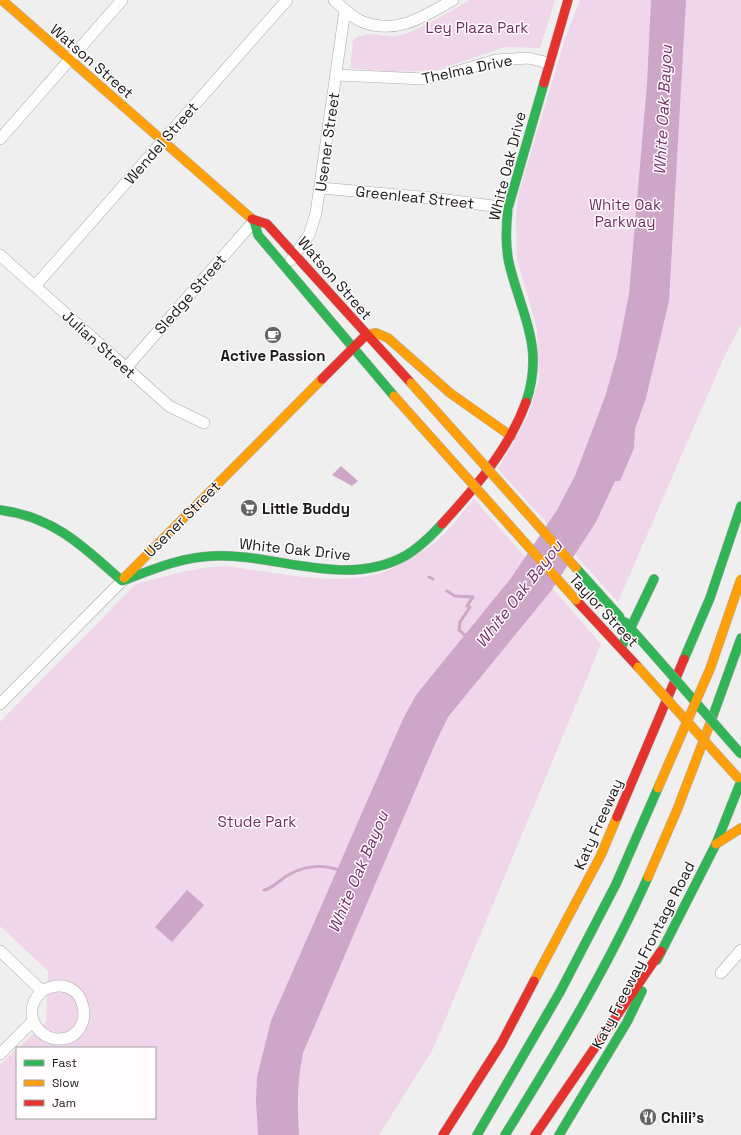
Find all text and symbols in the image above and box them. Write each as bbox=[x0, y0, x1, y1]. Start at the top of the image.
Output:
park label: Ley Plaza Park bbox=[426, 18, 528, 37]
street label: Watson Street bbox=[46, 20, 138, 102]
water label: White Oak Bayou bbox=[649, 43, 677, 175]
street label: Thelma Drive bbox=[420, 50, 514, 88]
street label: Usener Street bbox=[311, 91, 343, 193]
street label: Wendel Street bbox=[120, 98, 202, 188]
street label: White Oak Drive bbox=[484, 109, 530, 223]
street label: Greenleaf Street bbox=[355, 181, 475, 213]
park label: White Oak Parkway bbox=[589, 195, 661, 231]
street label: Watson Street bbox=[294, 232, 376, 324]
street label: Sledge Street bbox=[150, 250, 230, 338]
street label: Julian Street bbox=[58, 306, 140, 382]
cafe icon: Active Passion bbox=[263, 325, 283, 345]
place label: Active Passion bbox=[220, 346, 326, 365]
street label: Usener Street bbox=[140, 477, 224, 561]
supermarket icon: Little Buddy bbox=[239, 498, 259, 518]
place label: Little Buddy bbox=[262, 499, 350, 518]
street label: White Oak Drive bbox=[238, 534, 352, 564]
water label: White Oak Bayou bbox=[471, 535, 568, 652]
street label: Taylor Street bbox=[565, 569, 643, 651]
street label: Katy Freeway bbox=[569, 775, 627, 873]
water label: White Oak Bayou bbox=[323, 807, 394, 936]
park label: Stude Park bbox=[218, 812, 296, 831]
street label: Katy Freeway Frontage Road bbox=[587, 858, 699, 1052]
legend bbox=[16, 1047, 156, 1119]
text: Fast bbox=[52, 1055, 77, 1071]
text: Slow bbox=[52, 1075, 79, 1091]
text: Jam bbox=[52, 1095, 76, 1111]
restaurant icon: Chili's bbox=[638, 1107, 658, 1127]
place label: Chili's bbox=[661, 1108, 704, 1127]

